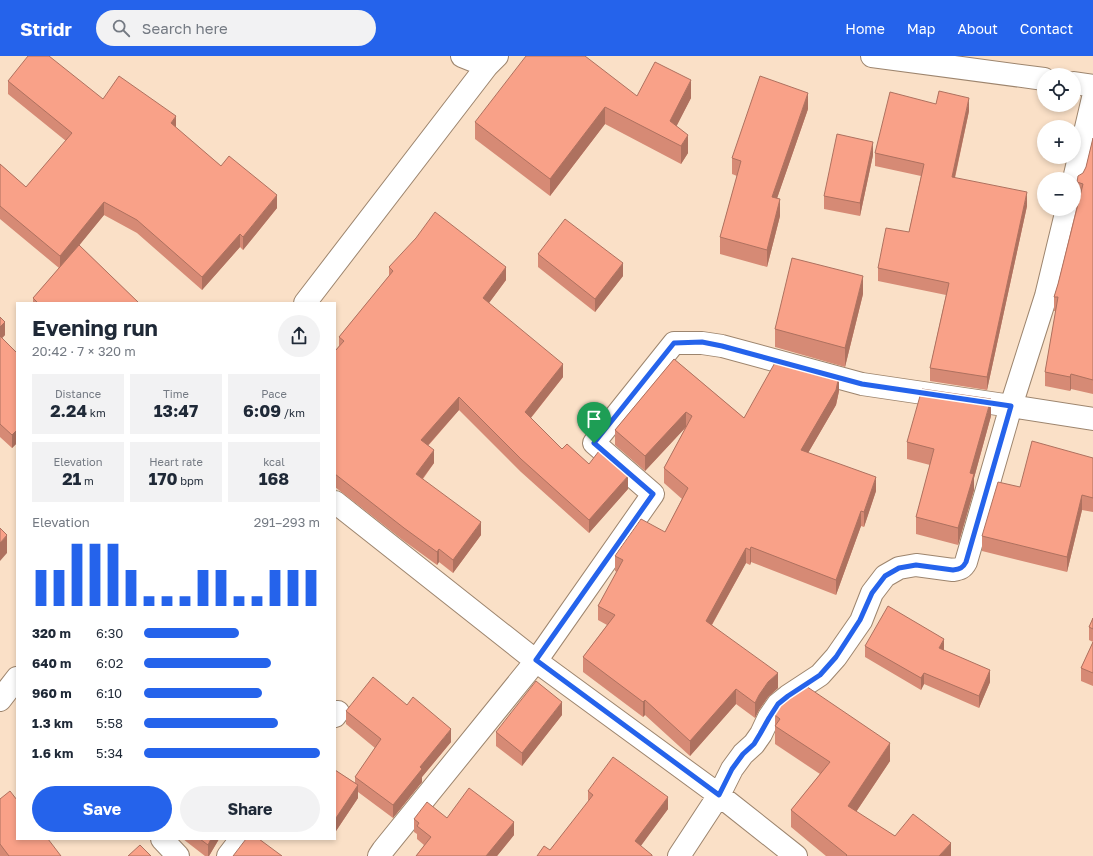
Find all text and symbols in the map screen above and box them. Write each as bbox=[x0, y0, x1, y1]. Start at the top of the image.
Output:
search box bbox=[96, 10, 376, 46]
text: Stridr bbox=[20, 17, 72, 40]
icon: search bbox=[110, 17, 132, 39]
text: Search here bbox=[142, 19, 228, 37]
text: Home bbox=[845, 20, 885, 37]
text: Map bbox=[907, 20, 935, 37]
text: About bbox=[957, 20, 998, 37]
text: Contact bbox=[1020, 20, 1073, 37]
map controls bbox=[1037, 68, 1081, 216]
button: locate bbox=[1037, 68, 1081, 112]
button: + bbox=[1037, 120, 1081, 164]
button: − bbox=[1037, 172, 1081, 216]
text: Evening run bbox=[32, 314, 158, 341]
button: share bbox=[278, 315, 320, 357]
text: 20:42 · 7 × 320 m bbox=[32, 343, 136, 359]
text: Distance bbox=[55, 387, 101, 400]
text: Time bbox=[163, 387, 189, 400]
text: Pace bbox=[261, 387, 287, 400]
text: 2.24 bbox=[50, 400, 87, 421]
text: 13:47 bbox=[154, 400, 198, 421]
text: 6:09 bbox=[243, 400, 281, 421]
pin bbox=[577, 402, 611, 443]
text: km bbox=[87, 406, 106, 419]
text: /km bbox=[281, 406, 305, 419]
icon: arrive bbox=[583, 408, 605, 430]
text: Elevation bbox=[54, 455, 102, 468]
text: Heart rate bbox=[149, 455, 203, 468]
text: kcal bbox=[263, 455, 285, 468]
text: 21 bbox=[62, 468, 81, 489]
text: 170 bbox=[148, 468, 178, 489]
text: 168 bbox=[259, 468, 289, 489]
text: m bbox=[81, 474, 94, 487]
text: bpm bbox=[178, 474, 204, 487]
text: Elevation bbox=[32, 514, 90, 530]
text: 291–293 m bbox=[254, 514, 320, 530]
text: 320 m bbox=[32, 625, 71, 641]
text: 6:30 bbox=[96, 625, 123, 641]
text: 640 m bbox=[32, 655, 71, 671]
text: 6:02 bbox=[96, 655, 123, 671]
text: 960 m bbox=[32, 685, 72, 701]
text: 6:10 bbox=[96, 685, 122, 701]
text: 1.3 km bbox=[32, 715, 73, 731]
text: 5:58 bbox=[96, 715, 123, 731]
text: 1.6 km bbox=[32, 745, 73, 761]
text: 5:34 bbox=[96, 745, 123, 761]
button: Save bbox=[32, 786, 172, 832]
button: Share bbox=[180, 786, 320, 832]

